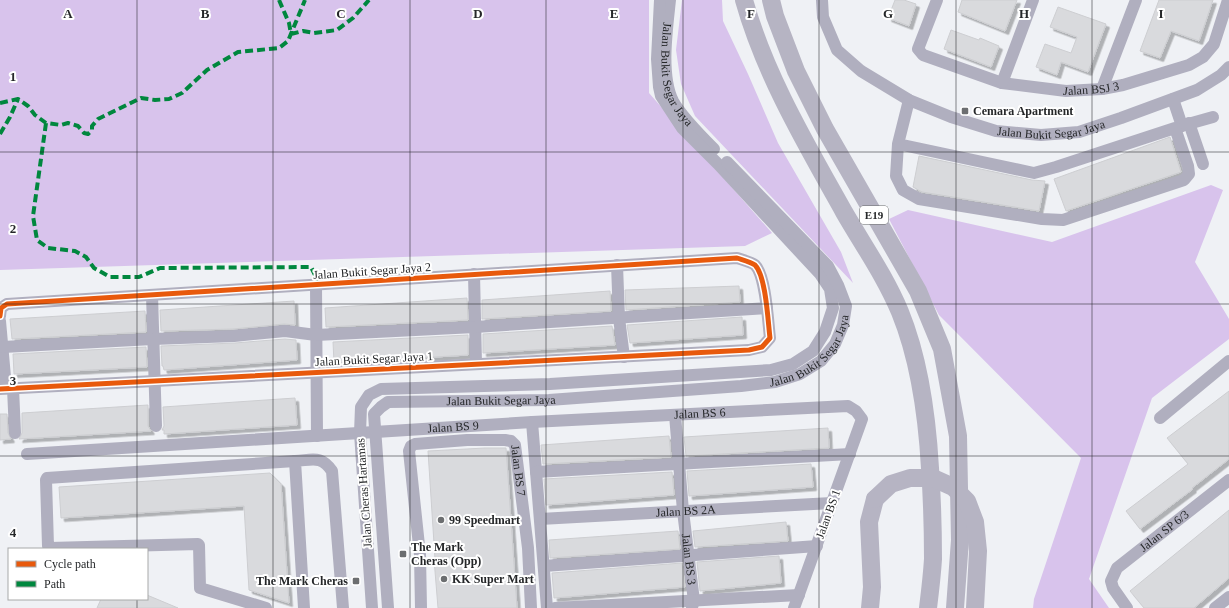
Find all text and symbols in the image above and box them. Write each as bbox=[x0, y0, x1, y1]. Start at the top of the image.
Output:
text: A bbox=[63, 6, 73, 21]
text: B bbox=[201, 6, 210, 21]
text: C bbox=[336, 6, 346, 21]
text: D bbox=[473, 6, 483, 21]
text: E bbox=[610, 6, 618, 21]
text: F bbox=[747, 6, 755, 21]
text: G bbox=[883, 6, 893, 21]
text: H bbox=[1019, 6, 1029, 21]
text: I bbox=[1158, 6, 1164, 21]
street label: Jalan Bukit Segar Jaya bbox=[658, 22, 696, 129]
text: 1 bbox=[10, 69, 16, 84]
street label: Jalan BSJ 3 bbox=[1062, 79, 1120, 98]
place label: Cemara Apartment bbox=[973, 104, 1073, 118]
marker: Cemara Apartment bbox=[960, 106, 970, 116]
street label: Jalan Bukit Segar Jaya bbox=[997, 117, 1107, 142]
road number: E19 bbox=[860, 206, 888, 224]
text: 2 bbox=[10, 221, 16, 236]
street label: Jalan Bukit Segar Jaya 2 bbox=[313, 260, 431, 282]
street label: Jalan Bukit Segar Jaya bbox=[769, 313, 852, 390]
street label: Jalan Bukit Segar Jaya 1 bbox=[315, 349, 433, 369]
text: 3 bbox=[10, 373, 17, 388]
street label: Jalan Bukit Segar Jaya bbox=[446, 392, 557, 408]
street label: Jalan BS 6 bbox=[674, 405, 726, 422]
street label: Jalan BS 9 bbox=[427, 418, 479, 436]
street label: Jalan Cheras Hartamas bbox=[353, 437, 375, 548]
street label: Jalan BS 7 bbox=[508, 444, 528, 497]
street label: Jalan BS 1 bbox=[813, 487, 843, 541]
street label: Jalan BS 2A bbox=[655, 502, 716, 520]
street label: Jalan SP 6/3 bbox=[1137, 507, 1192, 555]
place label: 99 Speedmart bbox=[449, 513, 520, 527]
marker: 99 Speedmart bbox=[436, 515, 446, 525]
text: 4 bbox=[10, 525, 17, 540]
street label: Jalan BS 3 bbox=[679, 533, 699, 586]
place label: The Mark Cheras (Opp) bbox=[411, 540, 481, 568]
legend bbox=[8, 548, 148, 600]
marker: The Mark Cheras (Opp) bbox=[398, 549, 408, 559]
text: Cycle path bbox=[44, 557, 96, 571]
place label: KK Super Mart bbox=[452, 572, 534, 586]
place label: The Mark Cheras bbox=[256, 574, 348, 588]
marker: KK Super Mart bbox=[439, 574, 449, 584]
marker: The Mark Cheras bbox=[351, 576, 361, 586]
text: Path bbox=[44, 577, 65, 591]

